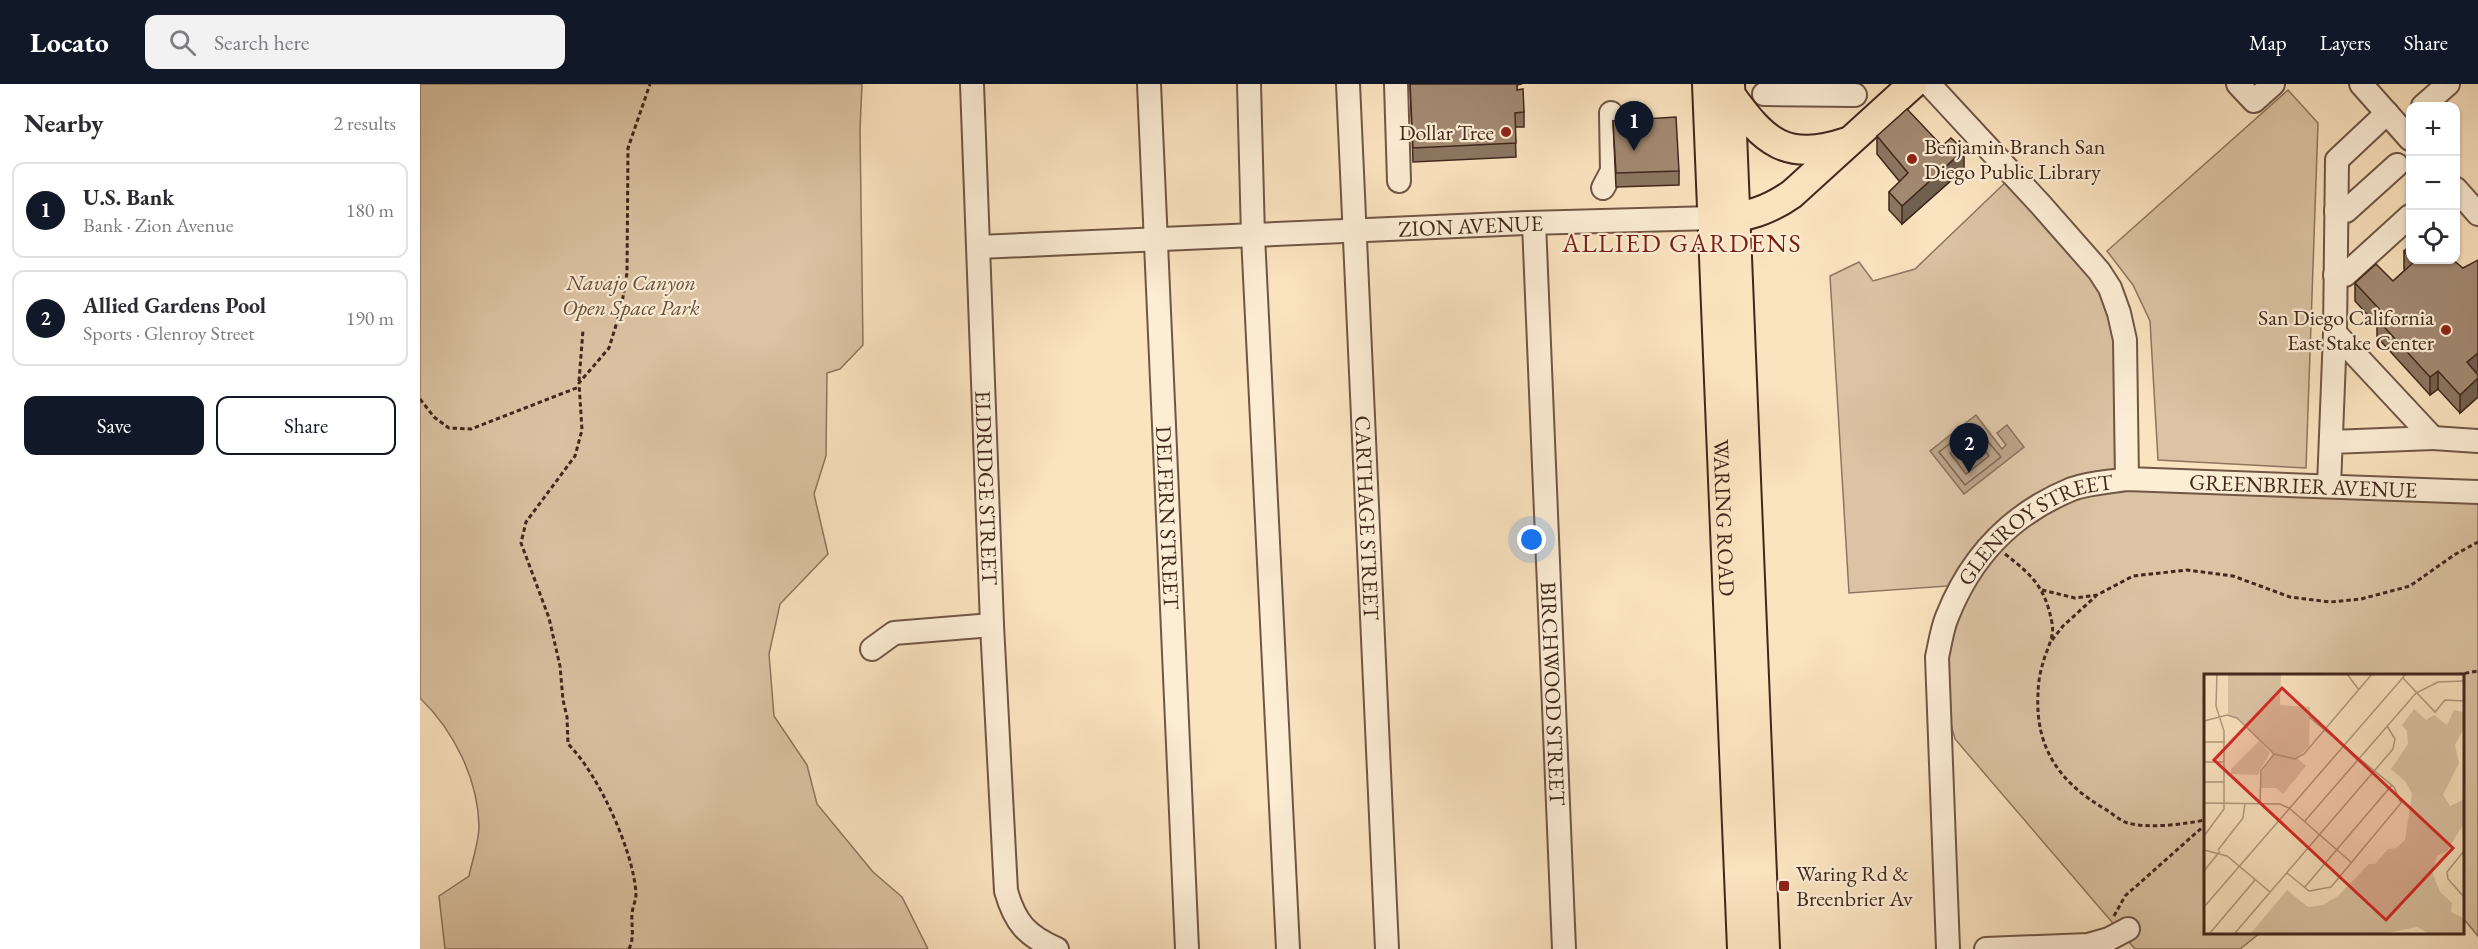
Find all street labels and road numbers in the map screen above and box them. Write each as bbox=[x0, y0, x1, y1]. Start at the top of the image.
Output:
street label: ZION AVENUE bbox=[1398, 209, 1543, 244]
street label: ELDRIDGE STREET bbox=[968, 390, 1005, 586]
street label: CARTHAGE STREET bbox=[1348, 415, 1386, 621]
street label: DELFERN STREET bbox=[1149, 425, 1186, 610]
street label: WARING ROAD bbox=[1706, 439, 1742, 597]
street label: GLENROY STREET bbox=[1951, 467, 2115, 591]
street label: GREENBRIER AVENUE bbox=[2189, 467, 2418, 505]
street label: BIRCHWOOD STREET bbox=[1534, 581, 1572, 806]

